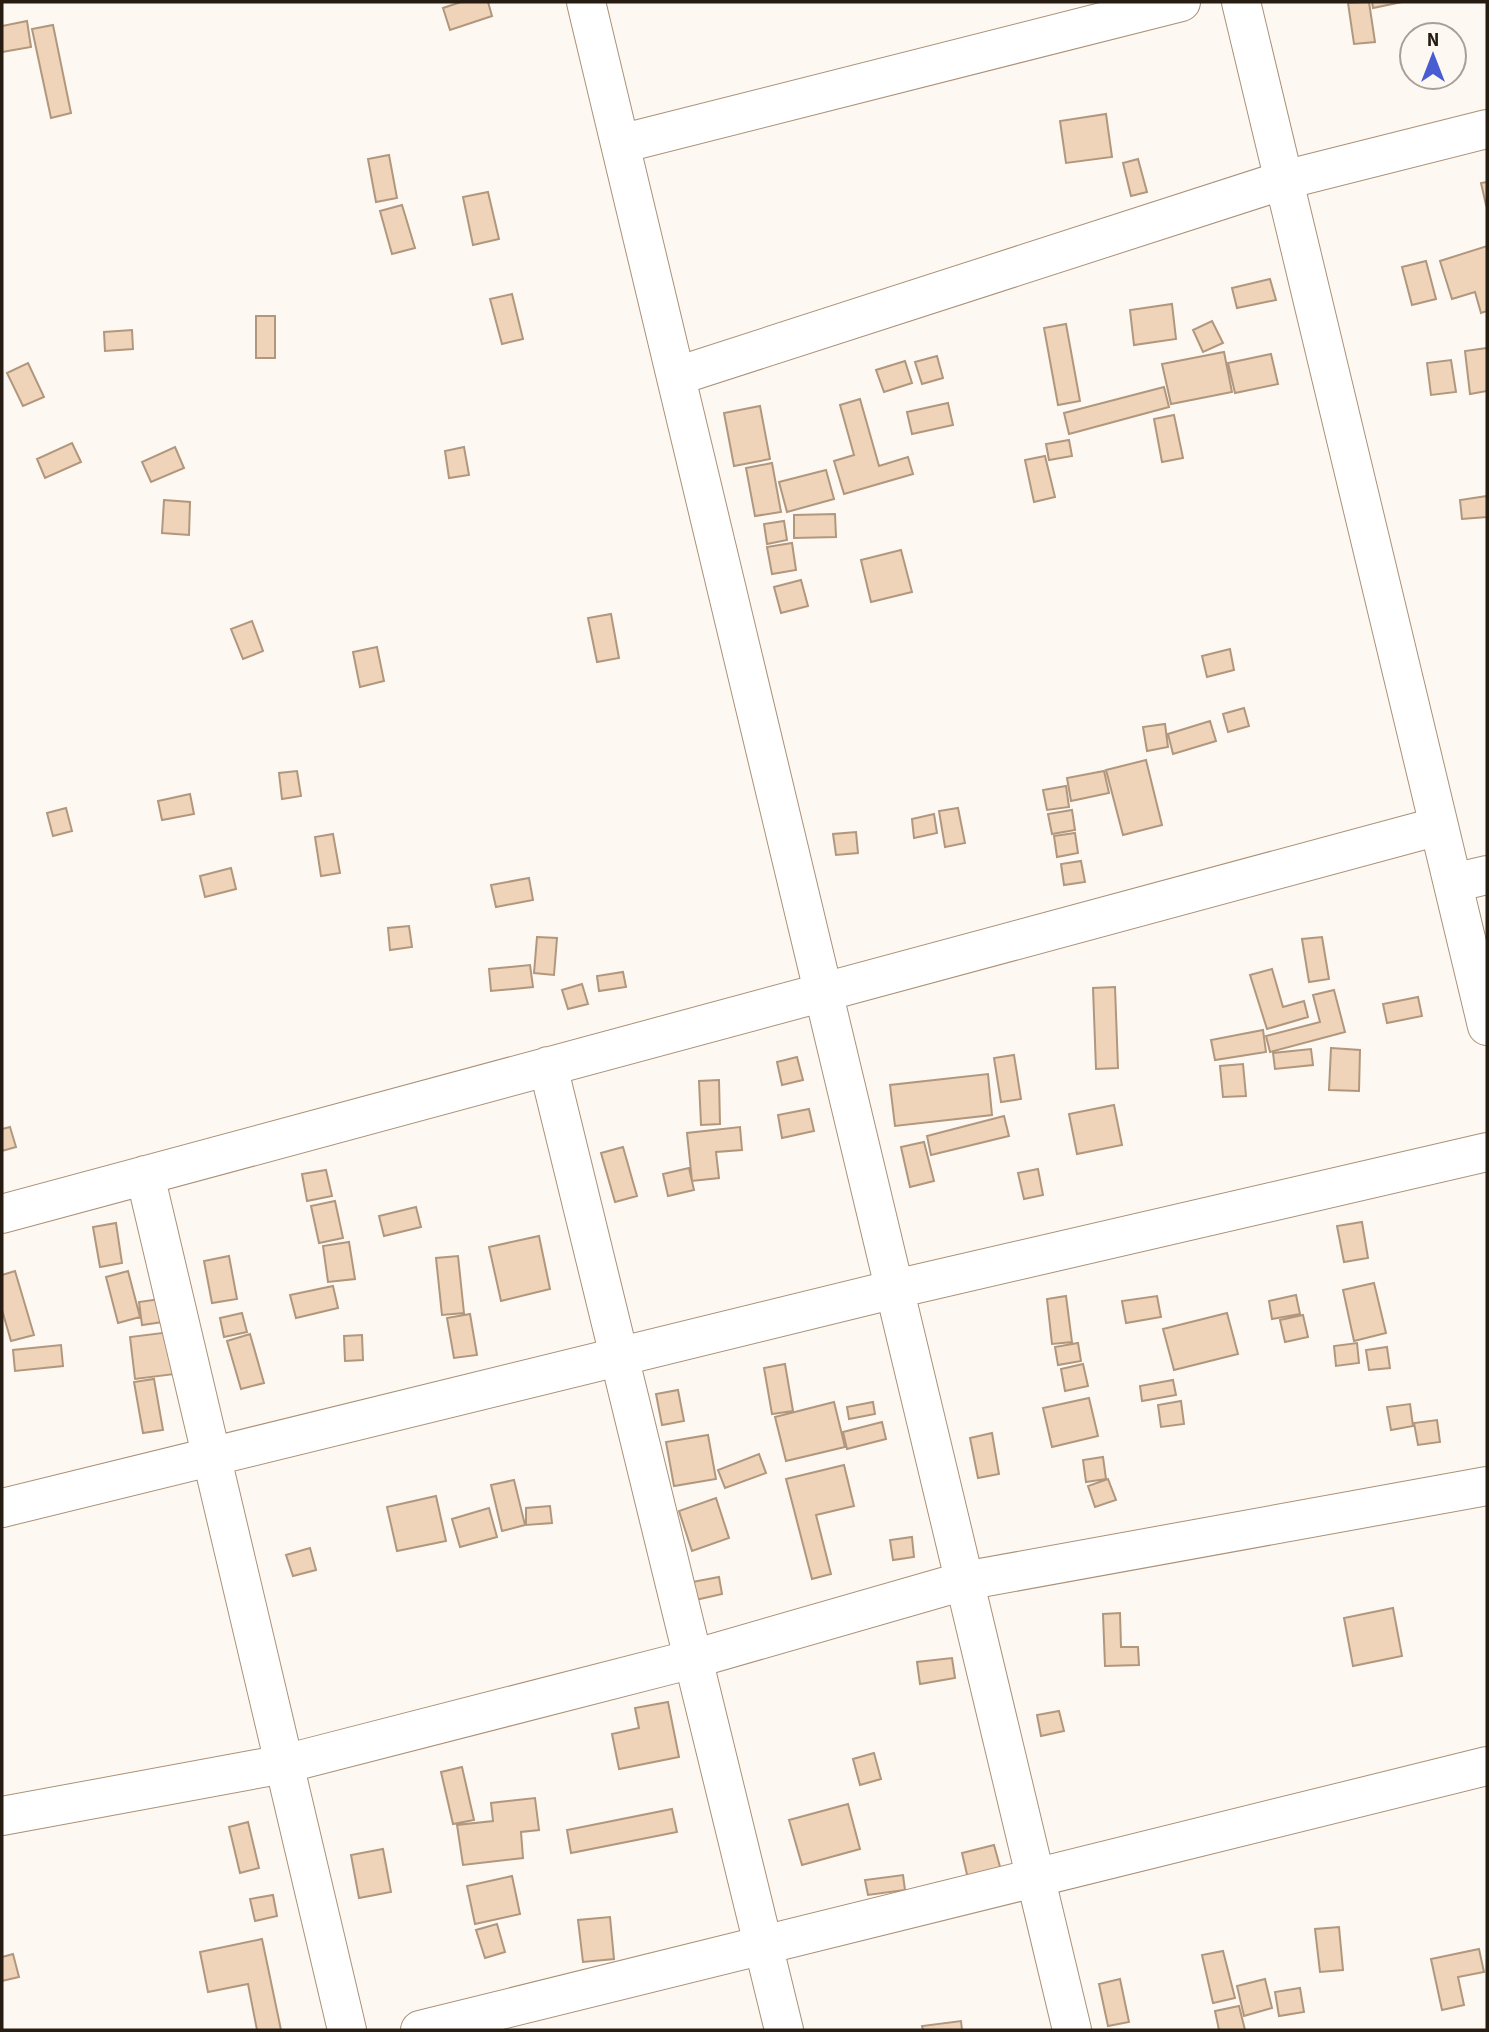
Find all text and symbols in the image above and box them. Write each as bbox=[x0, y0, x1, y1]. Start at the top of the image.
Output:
north arrow bbox=[1398, 21, 1468, 91]
text: N bbox=[1427, 27, 1439, 54]

